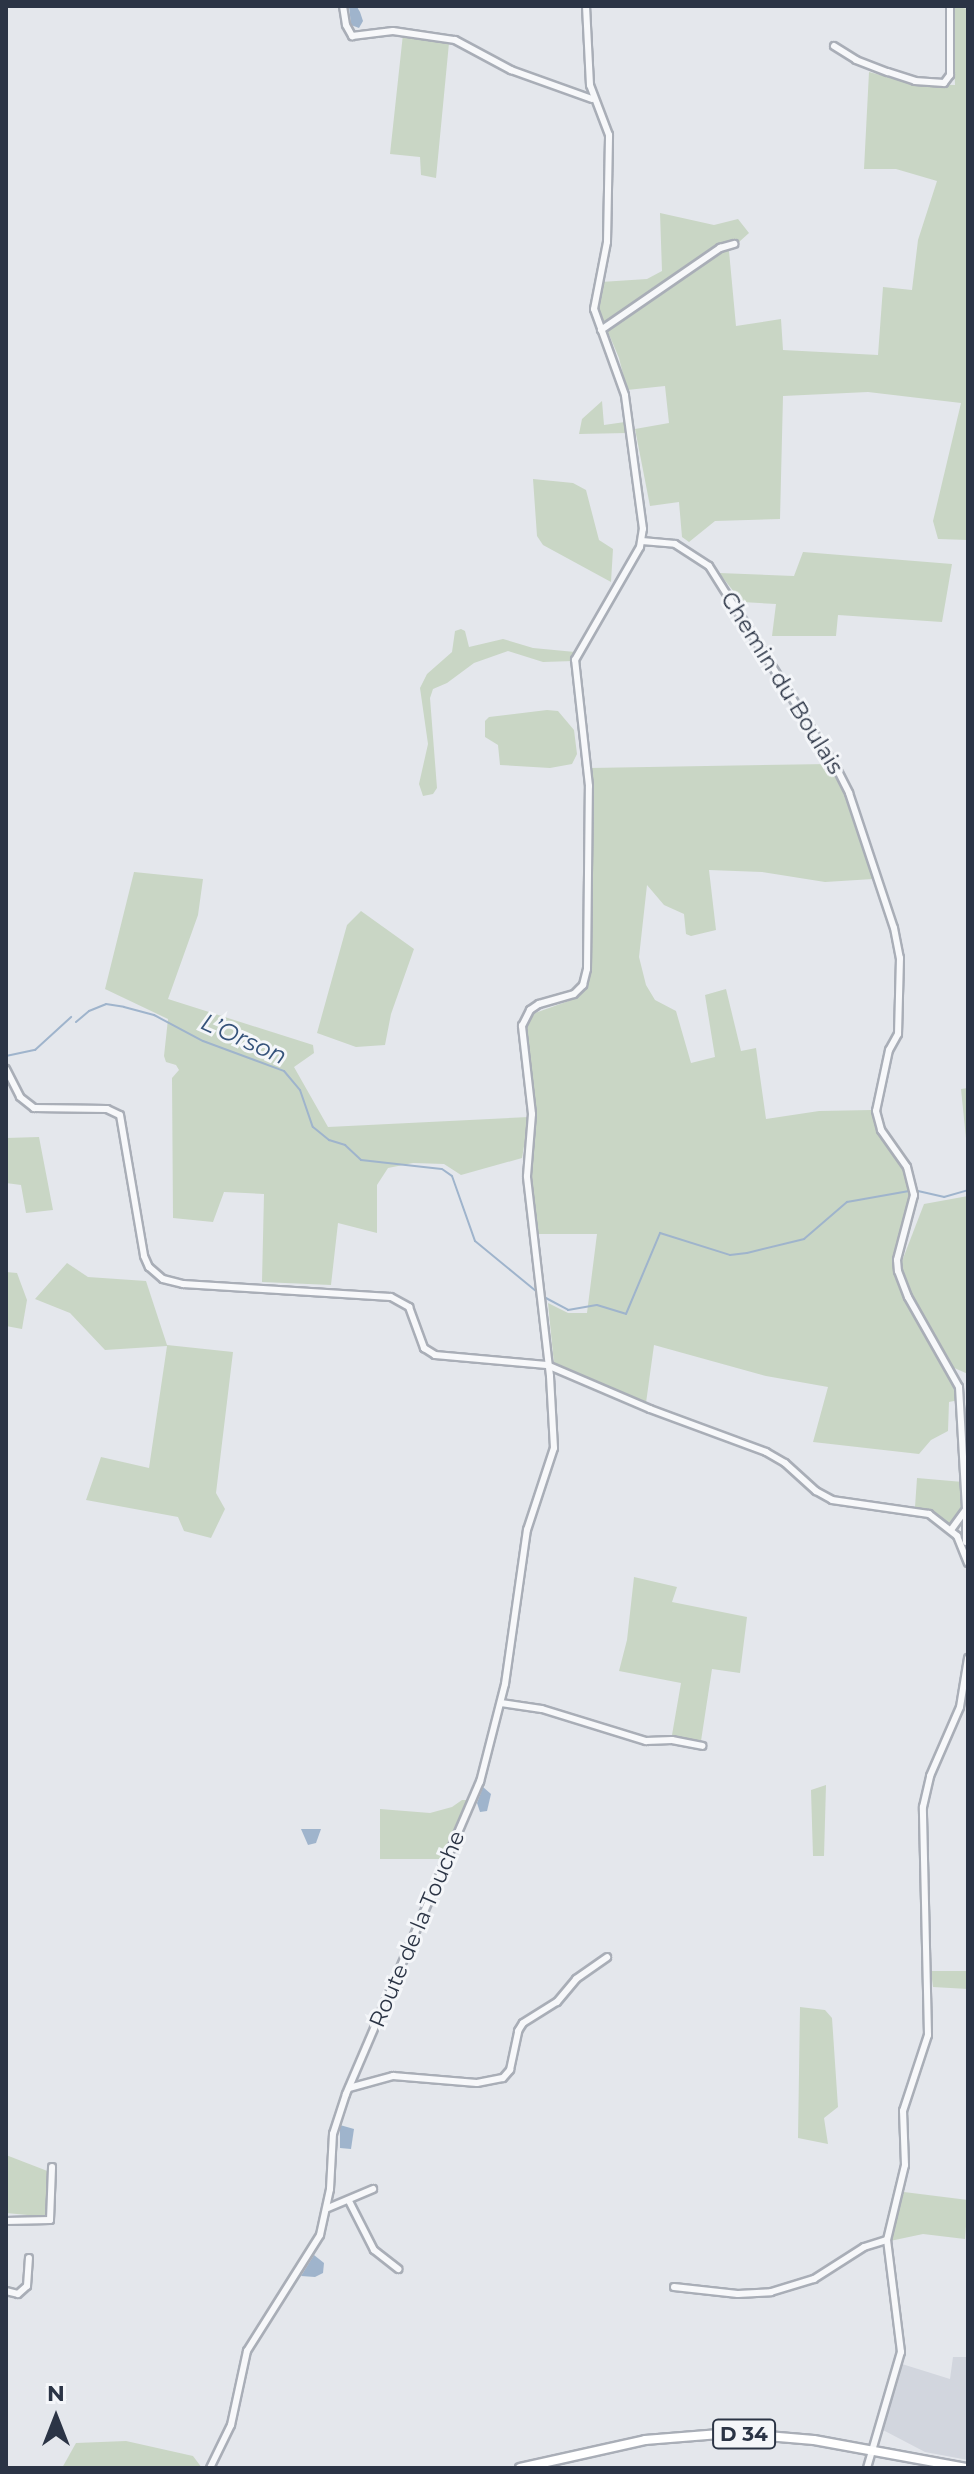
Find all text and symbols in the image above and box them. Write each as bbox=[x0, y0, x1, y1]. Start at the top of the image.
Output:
street label: Chemin du Boulais bbox=[715, 587, 849, 779]
water label: L’Orson bbox=[197, 1007, 291, 1071]
street label: Route de la Touche bbox=[364, 1827, 470, 2031]
north arrow bbox=[16, 2378, 96, 2458]
text: N bbox=[47, 2380, 65, 2407]
road number: D 34 bbox=[712, 2418, 776, 2450]

